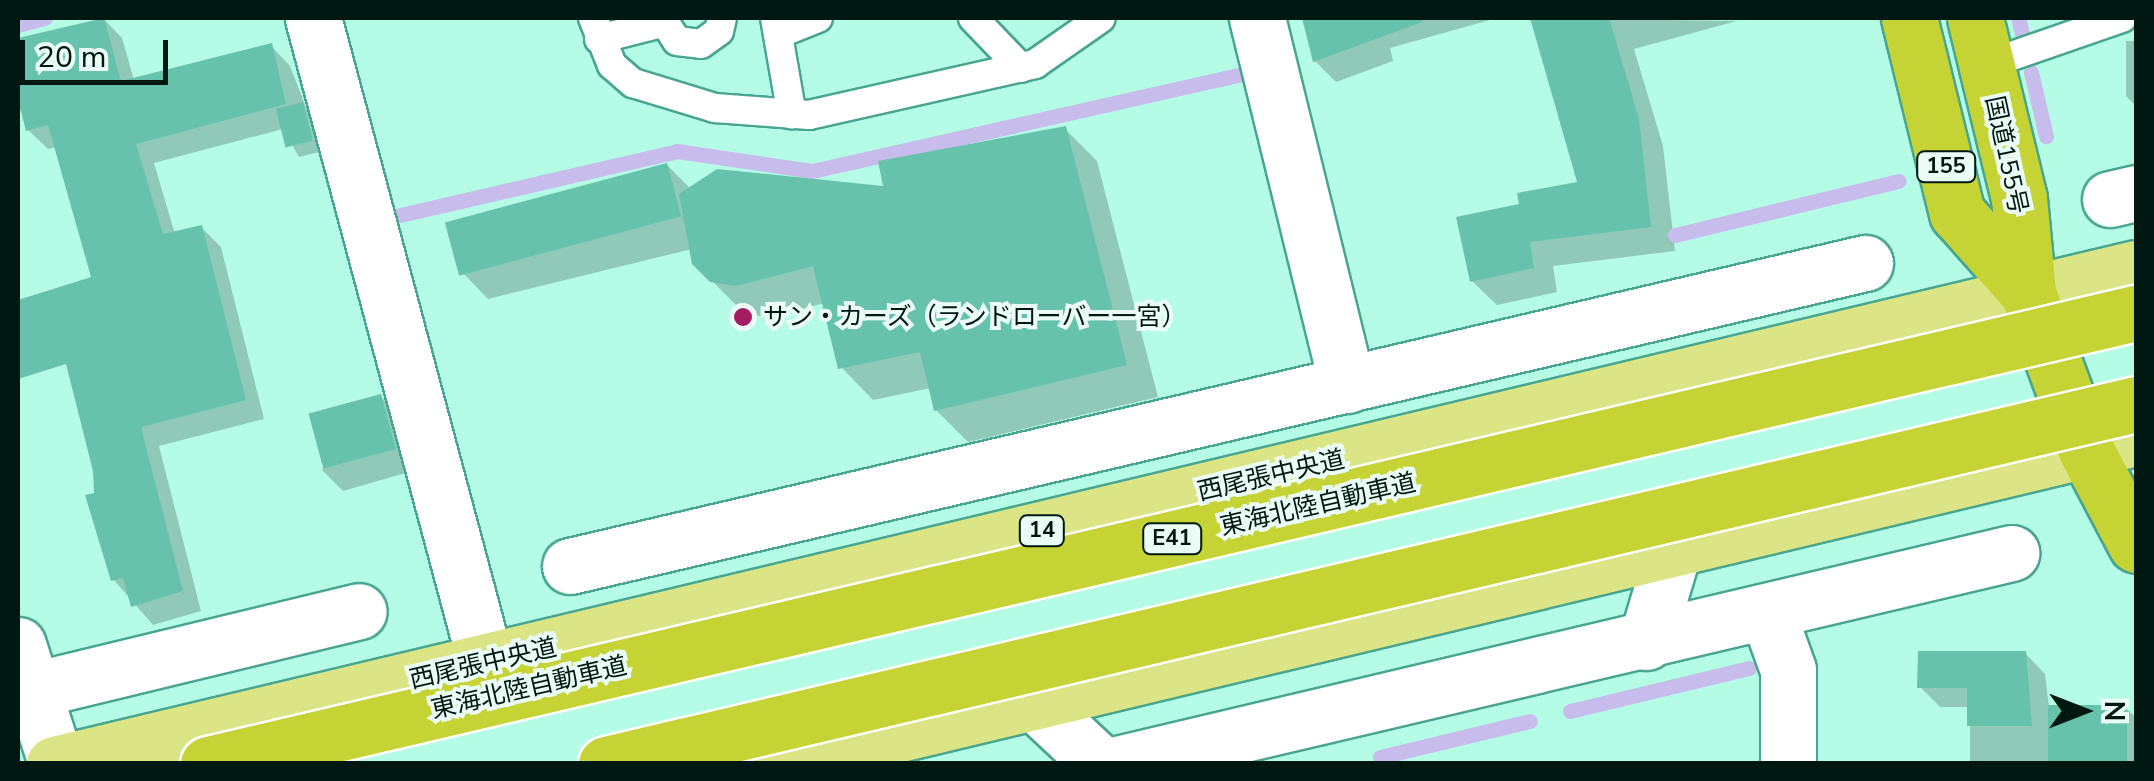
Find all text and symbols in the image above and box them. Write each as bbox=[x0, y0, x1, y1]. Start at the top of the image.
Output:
scale bar bbox=[25, 20, 172, 82]
text: 20 m bbox=[37, 37, 106, 78]
street label: 国道155号 bbox=[1979, 93, 2033, 217]
road number: 155 bbox=[1916, 150, 1976, 184]
place label: サン・カーズ（ランドローバー一宮） bbox=[763, 302, 1188, 332]
marker: サン・カーズ（ランドローバー一宮） bbox=[732, 306, 754, 328]
street label: 西尾張中央道 bbox=[1195, 445, 1347, 507]
street label: 東海北陸自動車道 bbox=[1217, 468, 1419, 542]
road number: 14 bbox=[1017, 514, 1067, 548]
road number: E41 bbox=[1142, 522, 1202, 556]
street label: 西尾張中央道 bbox=[407, 633, 559, 695]
street label: 東海北陸自動車道 bbox=[428, 651, 630, 725]
north arrow bbox=[2034, 661, 2134, 761]
text: N bbox=[2095, 701, 2133, 721]

